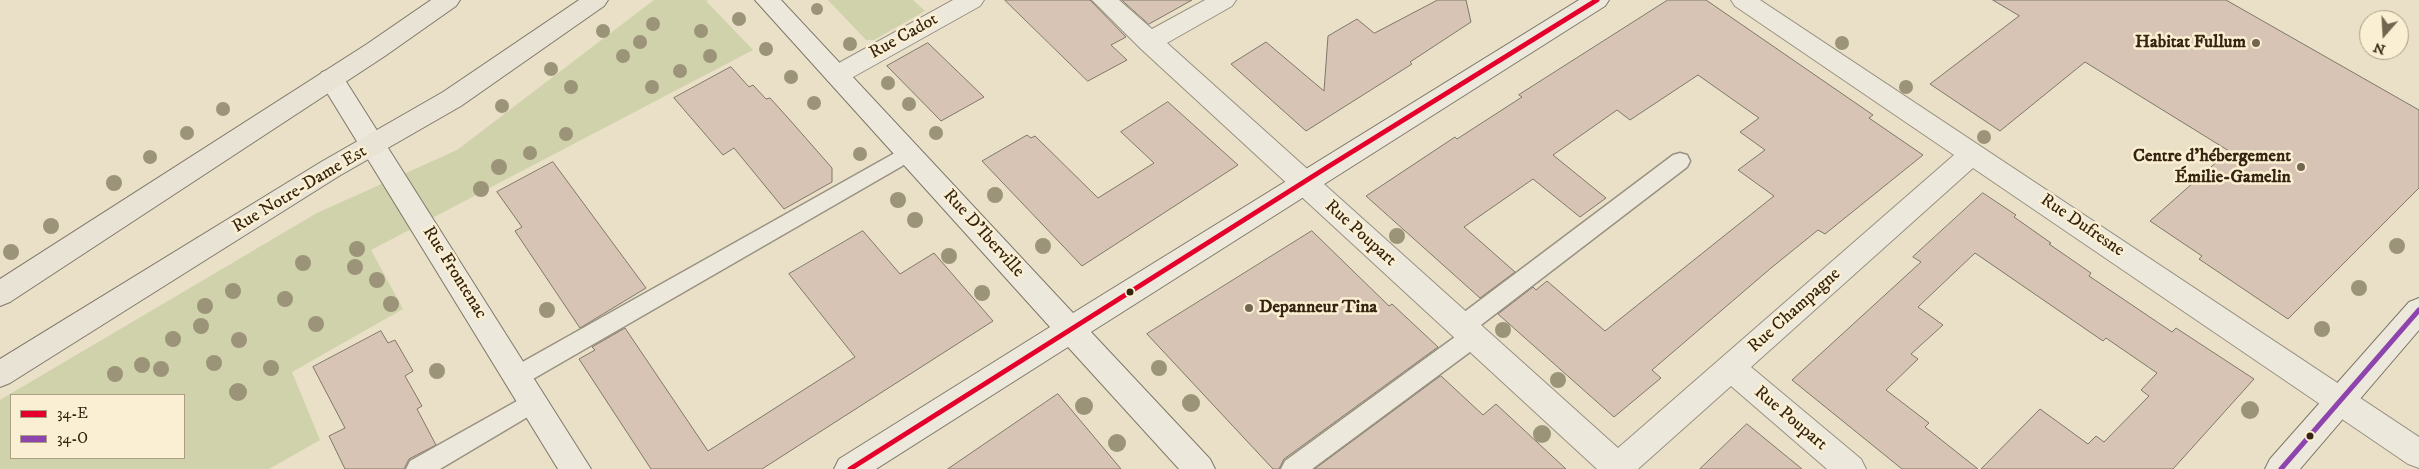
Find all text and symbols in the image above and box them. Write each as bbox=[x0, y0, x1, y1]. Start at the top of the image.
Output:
street label: Rue Cadot bbox=[866, 9, 942, 65]
north arrow bbox=[2359, 10, 2409, 60]
place label: Habitat Fullum bbox=[2135, 32, 2246, 54]
marker: Habitat Fullum bbox=[2250, 37, 2262, 49]
text: N bbox=[2371, 38, 2388, 59]
street label: Rue Notre-Dame Est bbox=[229, 141, 371, 239]
place label: Centre d'hébergement Émilie-Gamelin bbox=[2133, 146, 2291, 188]
marker: Centre d'hébergement Émilie-Gamelin bbox=[2295, 161, 2307, 173]
street label: Rue D'Iberville bbox=[938, 186, 1028, 282]
street label: Rue Dufresne bbox=[2036, 190, 2128, 262]
street label: Rue Poupart bbox=[1320, 196, 1400, 272]
street label: Rue Frontenac bbox=[417, 223, 491, 323]
street label: Rue Champagne bbox=[1744, 264, 1846, 358]
unlabelled marker bbox=[1125, 287, 1135, 297]
place label: Depanneur Tina bbox=[1259, 297, 1377, 319]
marker: Depanneur Tina bbox=[1243, 302, 1255, 314]
street label: Rue Poupart bbox=[1749, 382, 1831, 456]
legend bbox=[10, 394, 185, 459]
text: 34-E bbox=[57, 404, 88, 423]
text: 34-O bbox=[57, 429, 88, 448]
unlabelled marker bbox=[2305, 431, 2315, 441]

